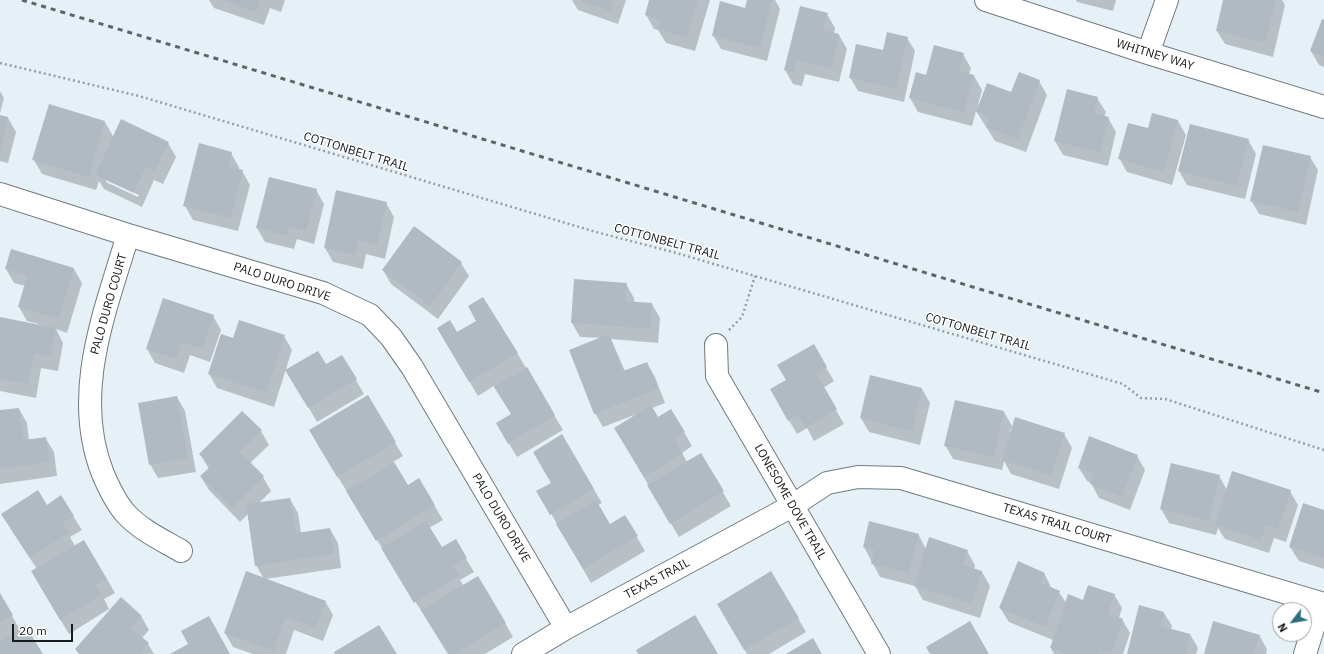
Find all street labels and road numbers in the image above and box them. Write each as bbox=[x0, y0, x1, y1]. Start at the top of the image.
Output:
street label: WHITNEY WAY bbox=[1114, 36, 1196, 74]
street label: COTTONBELT TRAIL bbox=[302, 129, 410, 175]
street label: COTTONBELT TRAIL bbox=[612, 221, 722, 263]
street label: PALO DURO COURT bbox=[88, 252, 130, 356]
street label: PALO DURO DRIVE bbox=[232, 259, 332, 305]
street label: COTTONBELT TRAIL bbox=[924, 310, 1032, 354]
street label: LONESOME DOVE TRAIL bbox=[751, 442, 829, 562]
street label: PALO DURO DRIVE bbox=[469, 471, 533, 565]
street label: TEXAS TRAIL COURT bbox=[1001, 501, 1113, 547]
street label: TEXAS TRAIL bbox=[622, 556, 692, 602]

